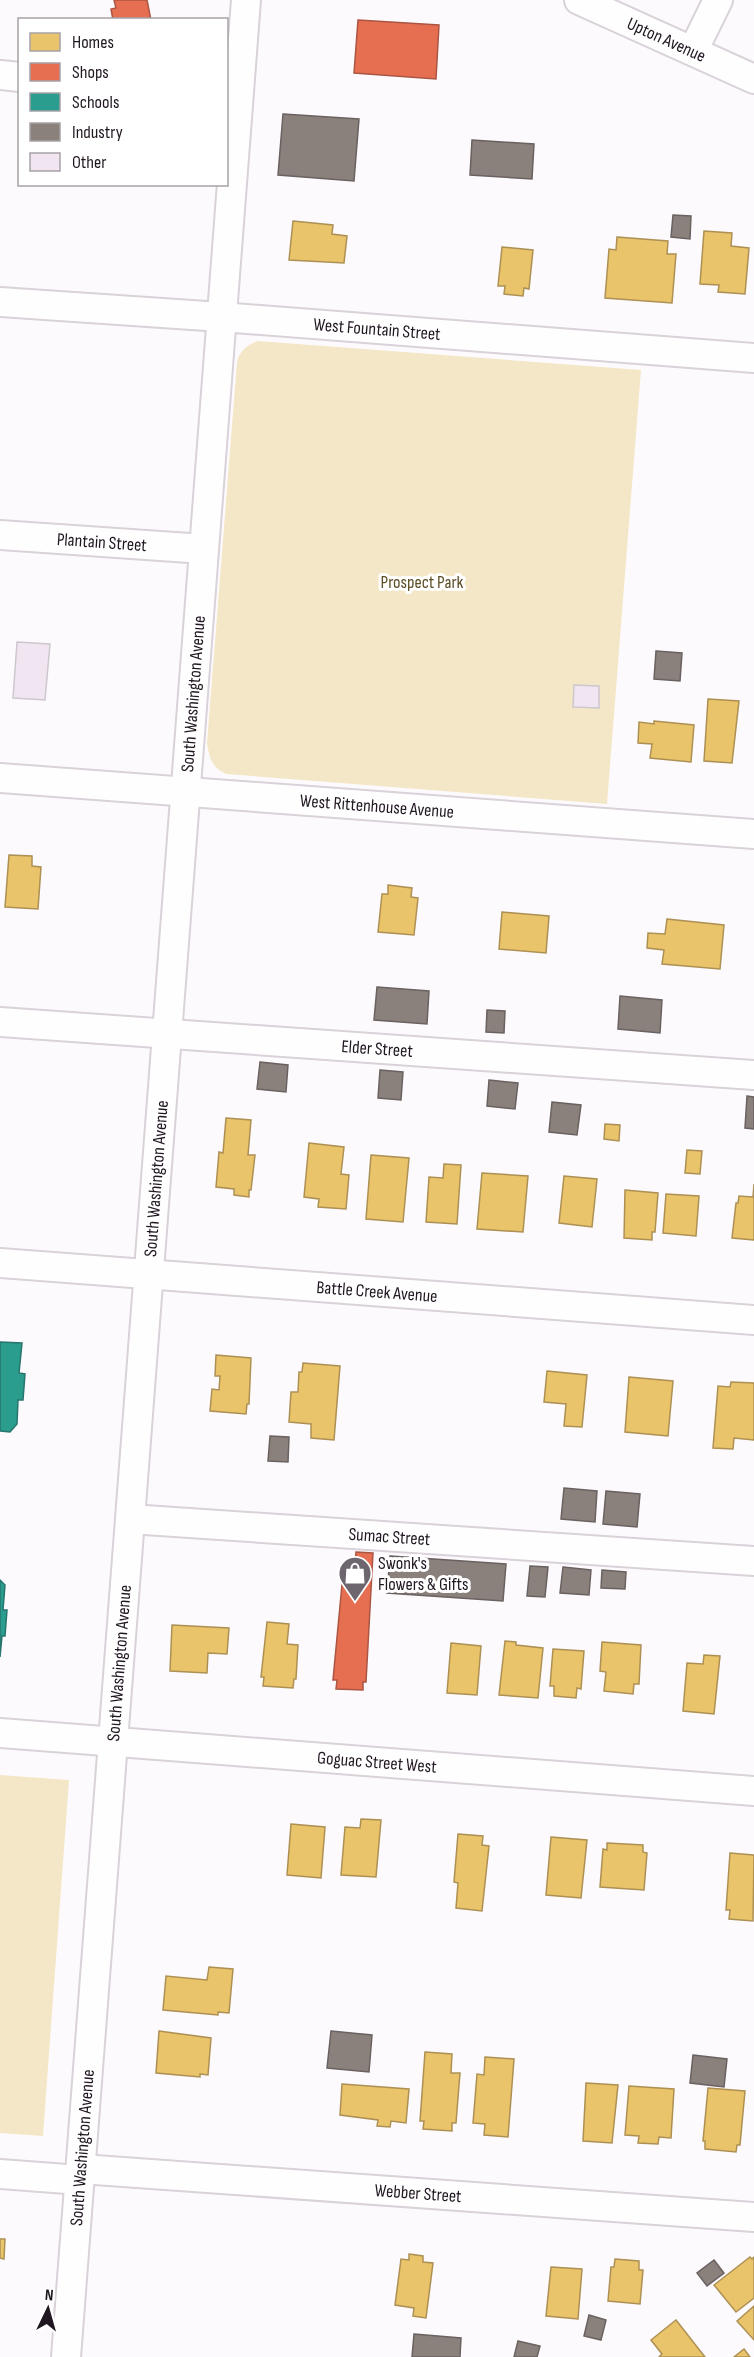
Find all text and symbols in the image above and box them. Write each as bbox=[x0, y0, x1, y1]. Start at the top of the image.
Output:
street label: Upton Avenue bbox=[624, 13, 709, 67]
legend bbox=[18, 18, 228, 186]
text: Homes bbox=[72, 32, 114, 53]
text: Shops bbox=[72, 62, 109, 83]
text: Schools bbox=[72, 92, 119, 113]
text: Industry bbox=[72, 122, 123, 143]
text: Other bbox=[72, 152, 106, 173]
street label: West Fountain Street bbox=[313, 314, 442, 345]
street label: Plantain Street bbox=[56, 529, 148, 556]
park label: Prospect Park bbox=[381, 572, 464, 593]
street label: South Washington Avenue bbox=[177, 615, 210, 773]
street label: West Rittenhouse Avenue bbox=[299, 790, 455, 823]
street label: Elder Street bbox=[341, 1036, 414, 1062]
street label: South Washington Avenue bbox=[140, 1099, 173, 1257]
street label: Battle Creek Avenue bbox=[316, 1277, 438, 1307]
street label: Sumac Street bbox=[348, 1524, 431, 1550]
place label: Swonk's Flowers & Gifts bbox=[378, 1553, 468, 1595]
shop icon: Swonk's Flowers & Gifts bbox=[337, 1555, 373, 1602]
street label: South Washington Avenue bbox=[103, 1584, 136, 1742]
street label: Goguac Street West bbox=[316, 1747, 438, 1778]
street label: South Washington Avenue bbox=[66, 2069, 99, 2227]
street label: Webber Street bbox=[374, 2180, 463, 2207]
north arrow bbox=[18, 2279, 78, 2339]
text: N bbox=[44, 2286, 54, 2305]

